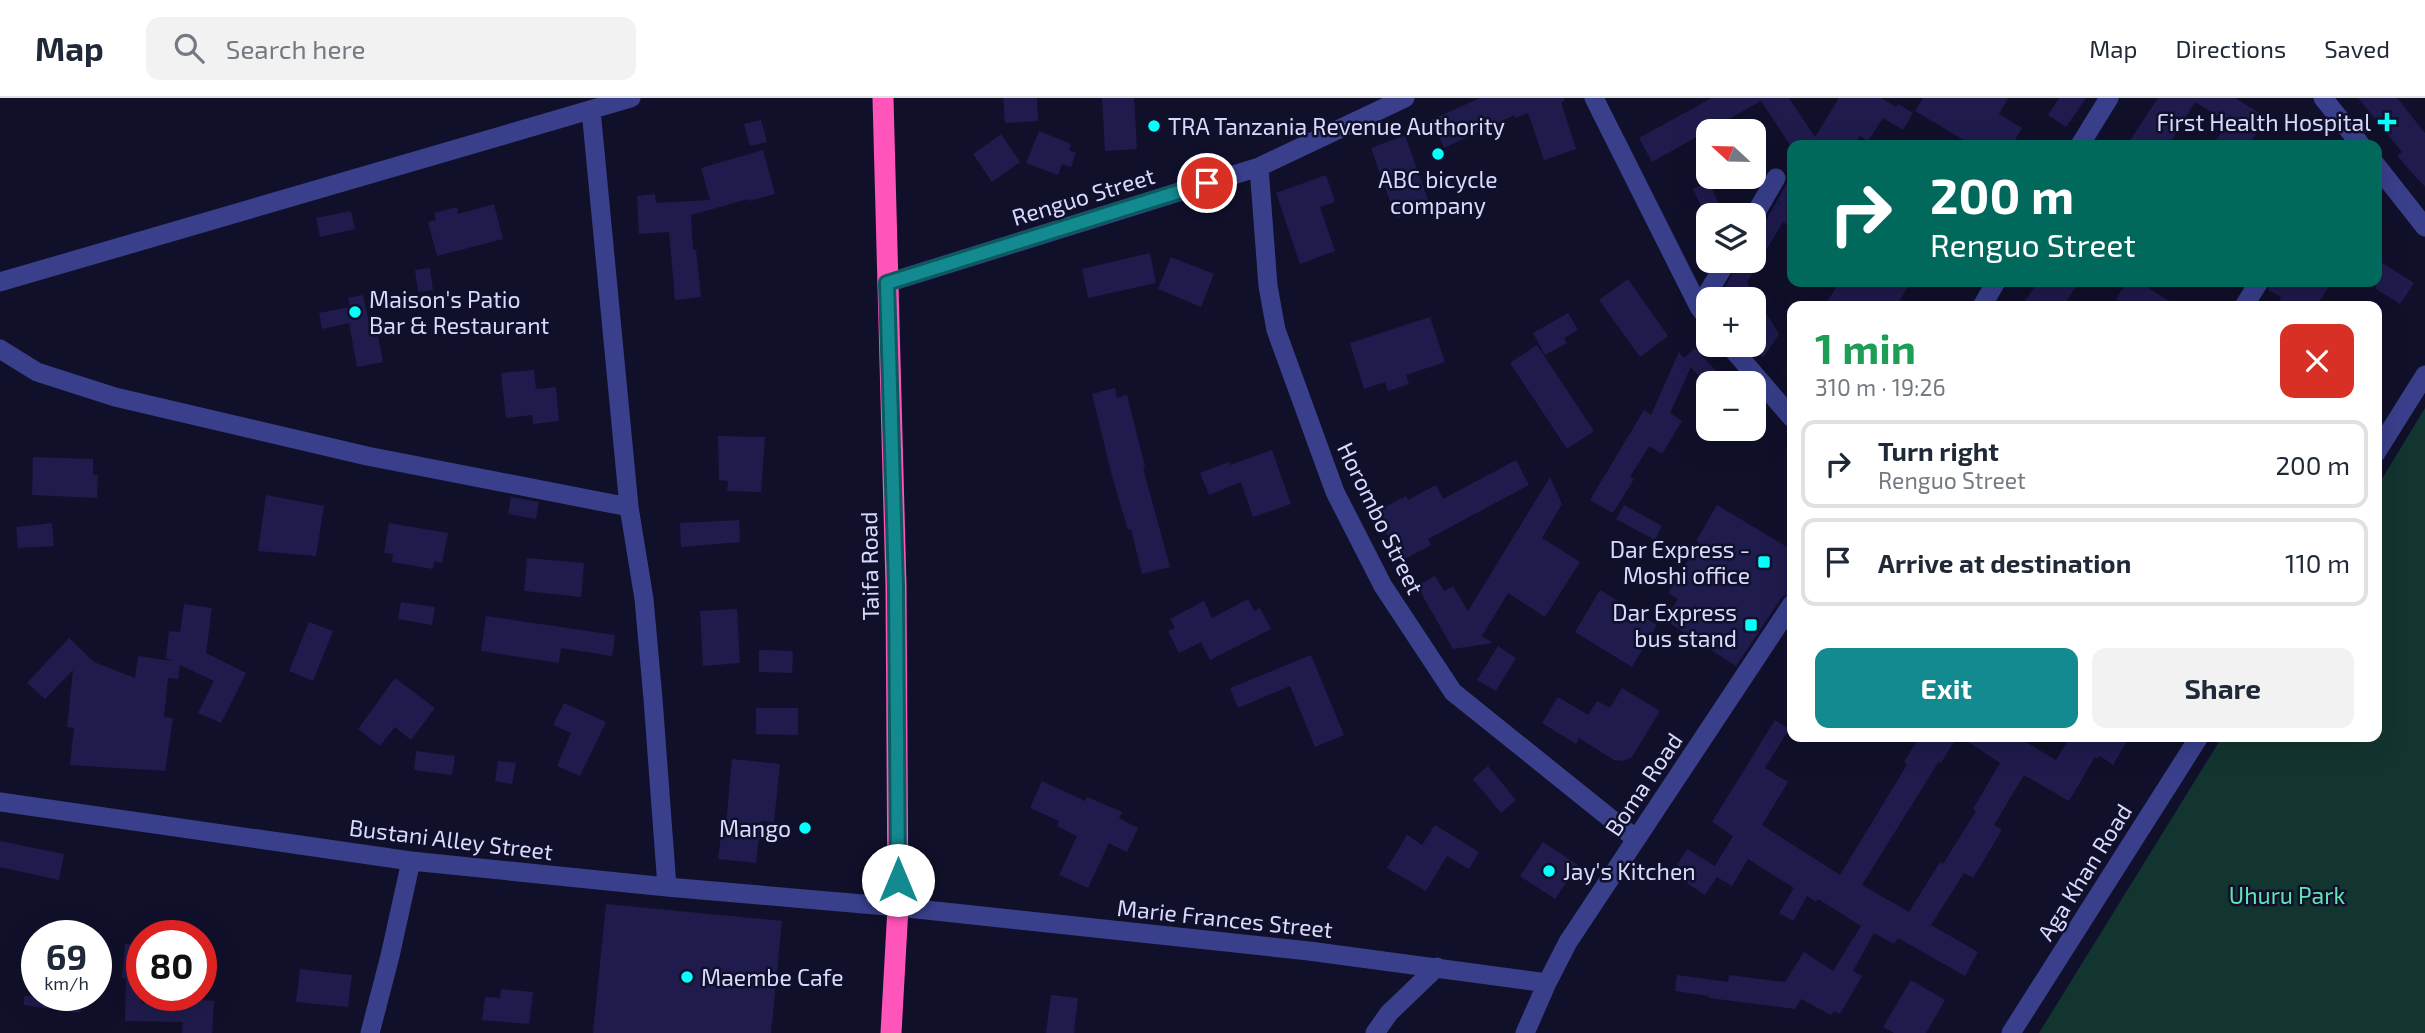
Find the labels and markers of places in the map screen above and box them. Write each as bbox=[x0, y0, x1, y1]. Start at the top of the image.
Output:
place label: First Health Hospital bbox=[2156, 108, 2371, 136]
place label: TRA Tanzania Revenue Authority bbox=[1168, 112, 1505, 140]
marker: First Health Hospital bbox=[2377, 112, 2397, 132]
marker: TRA Tanzania Revenue Authority bbox=[1146, 118, 1162, 134]
marker: ABC bicycle company bbox=[1430, 146, 1446, 162]
pin bbox=[1177, 153, 1237, 213]
place label: ABC bicycle company bbox=[1378, 165, 1498, 219]
place label: Maison's Patio Bar & Restaurant bbox=[369, 285, 549, 339]
marker: Maison's Patio Bar & Restaurant bbox=[347, 304, 363, 320]
place label: Dar Express - Moshi office bbox=[1610, 535, 1750, 589]
marker: Dar Express - Moshi office bbox=[1756, 554, 1772, 570]
place label: Dar Express bus stand bbox=[1612, 598, 1737, 652]
marker: Dar Express bus stand bbox=[1743, 617, 1759, 633]
place label: Mango bbox=[719, 814, 791, 842]
marker: Mango bbox=[797, 820, 813, 836]
place label: Jay's Kitchen bbox=[1563, 857, 1696, 885]
marker: Jay's Kitchen bbox=[1541, 863, 1557, 879]
place label: Maembe Cafe bbox=[701, 963, 844, 991]
marker: Maembe Cafe bbox=[679, 969, 695, 985]

